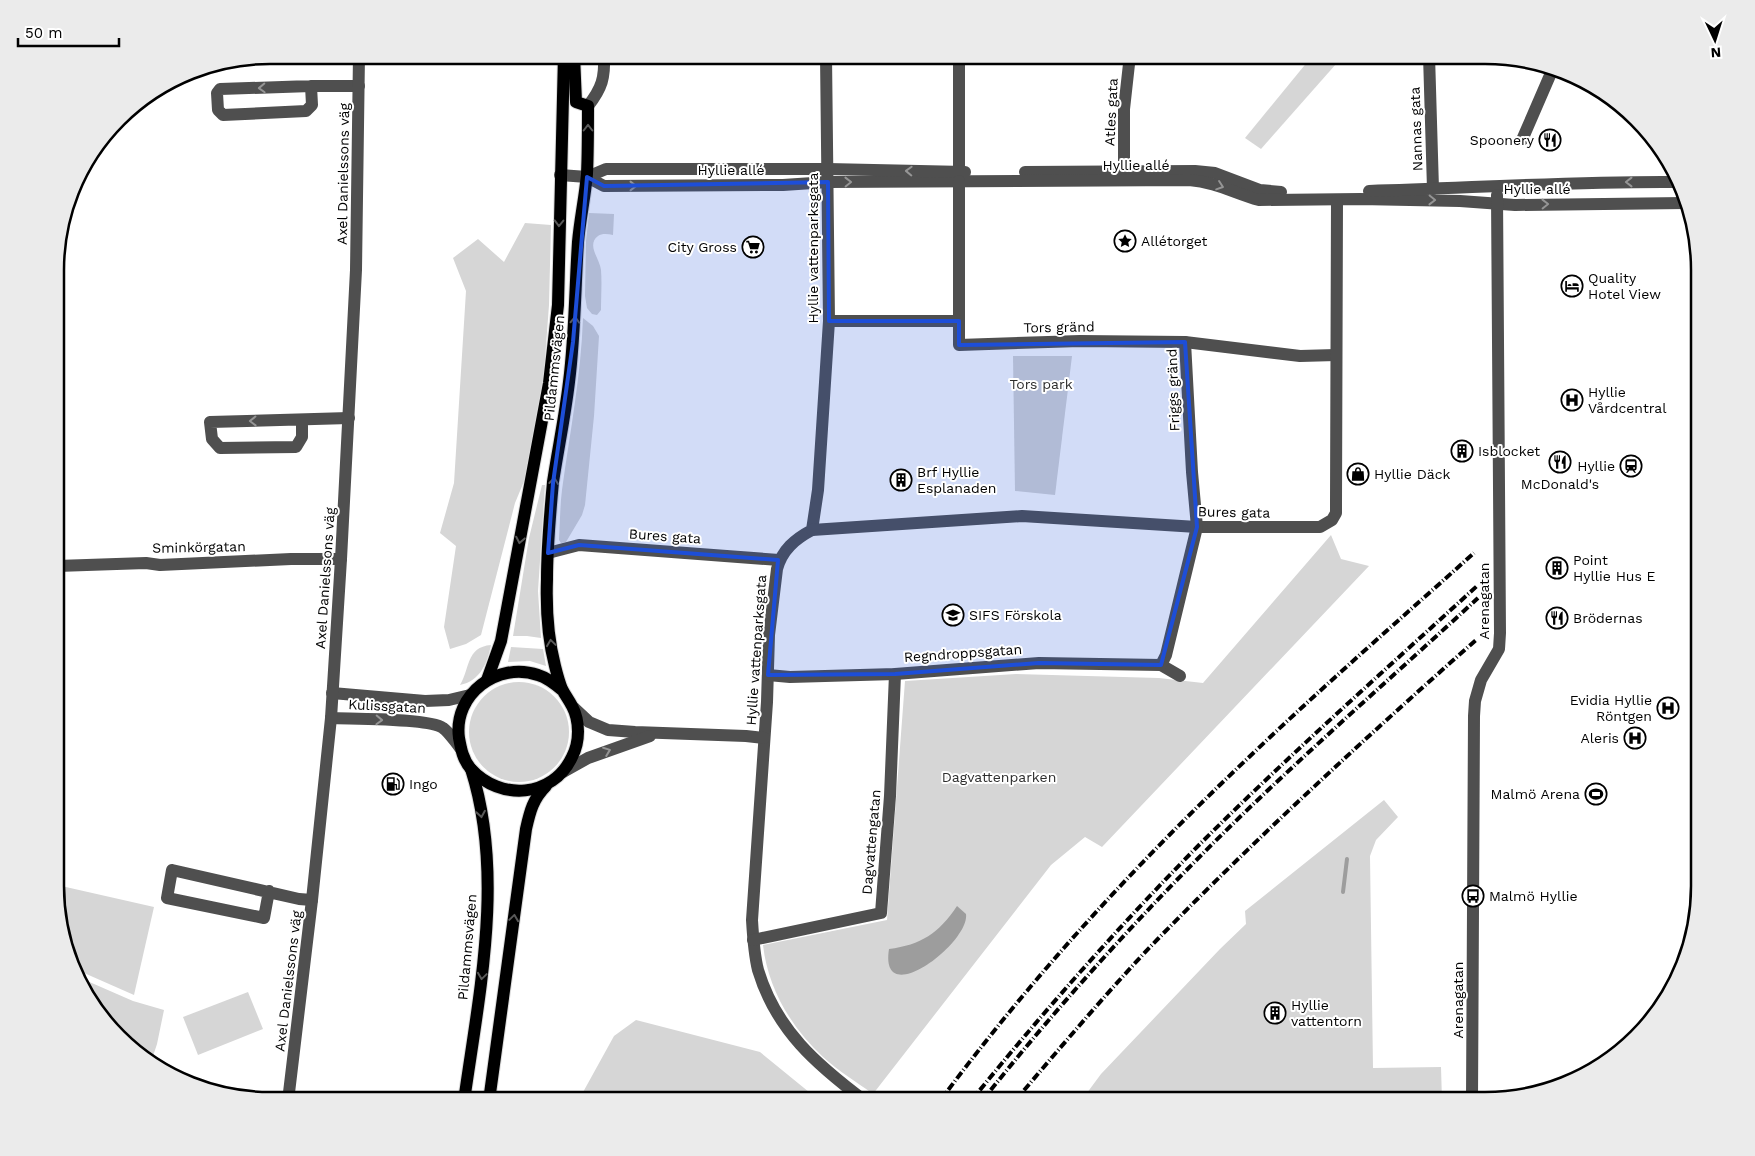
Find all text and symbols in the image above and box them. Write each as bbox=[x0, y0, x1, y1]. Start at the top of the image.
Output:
scale bar bbox=[18, 15, 119, 47]
north arrow bbox=[1690, 15, 1740, 65]
text: 50 m bbox=[25, 24, 62, 42]
text: N bbox=[1710, 45, 1722, 61]
street label: Atles gata bbox=[1101, 78, 1121, 146]
one-way arrow bbox=[258, 83, 266, 93]
street label: Nannas gata bbox=[1407, 86, 1425, 171]
street label: Axel Danielssons väg bbox=[334, 102, 352, 245]
one-way arrow bbox=[583, 124, 593, 132]
restaurant icon: Spoonery bbox=[1538, 128, 1562, 152]
place label: Spoonery bbox=[1470, 132, 1535, 148]
street label: Hyllie allé bbox=[1102, 157, 1170, 173]
street label: Hyllie allé bbox=[697, 162, 765, 178]
one-way arrow bbox=[905, 166, 912, 176]
street label: Hyllie vattenparksgata bbox=[805, 172, 821, 324]
one-way arrow bbox=[844, 177, 852, 187]
one-way arrow bbox=[1624, 177, 1632, 187]
one-way arrow bbox=[1215, 180, 1224, 190]
one-way arrow bbox=[630, 181, 637, 191]
street label: Hyllie allé bbox=[1503, 181, 1571, 197]
one-way arrow bbox=[1429, 195, 1437, 205]
one-way arrow bbox=[1542, 199, 1550, 210]
one-way arrow bbox=[554, 220, 564, 228]
place icon: Allétorget bbox=[1113, 229, 1137, 253]
place label: Allétorget bbox=[1141, 233, 1208, 249]
supermarket icon: City Gross bbox=[741, 235, 765, 259]
place label: City Gross bbox=[667, 239, 737, 255]
place label: Quality Hotel View bbox=[1588, 270, 1661, 302]
hotel icon: Quality Hotel View bbox=[1560, 274, 1584, 298]
street label: Pildammsvägen bbox=[540, 314, 568, 422]
one-way arrow bbox=[569, 316, 580, 324]
street label: Tors gränd bbox=[1023, 318, 1095, 336]
street label: Friggs gränd bbox=[1164, 348, 1182, 432]
park label: Tors park bbox=[1009, 376, 1073, 392]
place label: Hyllie Vårdcentral bbox=[1588, 384, 1667, 416]
hospital icon: Hyllie Vårdcentral bbox=[1560, 388, 1584, 412]
one-way arrow bbox=[249, 415, 257, 426]
building icon: Isblocket bbox=[1450, 439, 1474, 463]
place label: Isblocket bbox=[1478, 443, 1540, 459]
restaurant icon: McDonald's bbox=[1548, 450, 1572, 474]
station icon: Hyllie bbox=[1619, 454, 1643, 478]
place label: Hyllie bbox=[1577, 458, 1615, 474]
shop icon: Hyllie Däck bbox=[1346, 462, 1370, 486]
place label: Brf Hyllie Esplanaden bbox=[917, 464, 996, 496]
place label: Hyllie Däck bbox=[1374, 466, 1451, 482]
building icon: Brf Hyllie Esplanaden bbox=[889, 468, 913, 492]
place label: McDonald's bbox=[1521, 476, 1599, 492]
one-way arrow bbox=[548, 477, 559, 485]
street label: Bures gata bbox=[1198, 503, 1270, 521]
street label: Axel Danielssons väg bbox=[312, 506, 338, 649]
street label: Bures gata bbox=[628, 525, 702, 547]
one-way arrow bbox=[515, 536, 525, 545]
street label: Sminkörgatan bbox=[152, 538, 246, 556]
place label: Point Hyllie Hus E bbox=[1573, 552, 1656, 584]
building icon: Point Hyllie Hus E bbox=[1545, 556, 1569, 580]
street label: Arenagatan bbox=[1476, 563, 1492, 639]
street label: Hyllie vattenparksgata bbox=[743, 574, 769, 726]
school or university icon: SIFS Förskola bbox=[941, 603, 965, 627]
restaurant icon: Brödernas bbox=[1545, 606, 1569, 630]
place label: SIFS Förskola bbox=[969, 607, 1062, 623]
place label: Brödernas bbox=[1573, 610, 1643, 626]
one-way arrow bbox=[546, 639, 557, 647]
street label: Regndroppsgatan bbox=[903, 641, 1023, 665]
place label: Evidia Hyllie Röntgen bbox=[1570, 692, 1652, 724]
street label: Kulissgatan bbox=[348, 696, 426, 716]
hospital icon: Evidia Hyllie Röntgen bbox=[1656, 696, 1680, 720]
one-way arrow bbox=[376, 714, 384, 725]
hospital icon: Aleris bbox=[1623, 726, 1647, 750]
place label: Aleris bbox=[1581, 730, 1619, 746]
one-way arrow bbox=[602, 747, 610, 757]
park label: Dagvattenparken bbox=[942, 769, 1056, 785]
fuel station icon: Ingo bbox=[381, 772, 405, 796]
place label: Ingo bbox=[409, 776, 438, 792]
sports icon: Malmö Arena bbox=[1584, 782, 1608, 806]
place label: Malmö Arena bbox=[1491, 786, 1580, 802]
street label: Dagvattengatan bbox=[858, 789, 884, 895]
one-way arrow bbox=[475, 811, 486, 819]
bus stop icon: Malmö Hyllie bbox=[1461, 884, 1485, 908]
place label: Malmö Hyllie bbox=[1489, 888, 1577, 904]
street label: Pildammsvägen bbox=[454, 893, 480, 1001]
street label: Axel Danielssons väg bbox=[271, 909, 305, 1052]
one-way arrow bbox=[508, 914, 519, 922]
street label: Arenagatan bbox=[1450, 962, 1466, 1038]
one-way arrow bbox=[477, 973, 488, 981]
place label: Hyllie vattentorn bbox=[1291, 997, 1362, 1029]
building icon: Hyllie vattentorn bbox=[1263, 1001, 1287, 1025]

